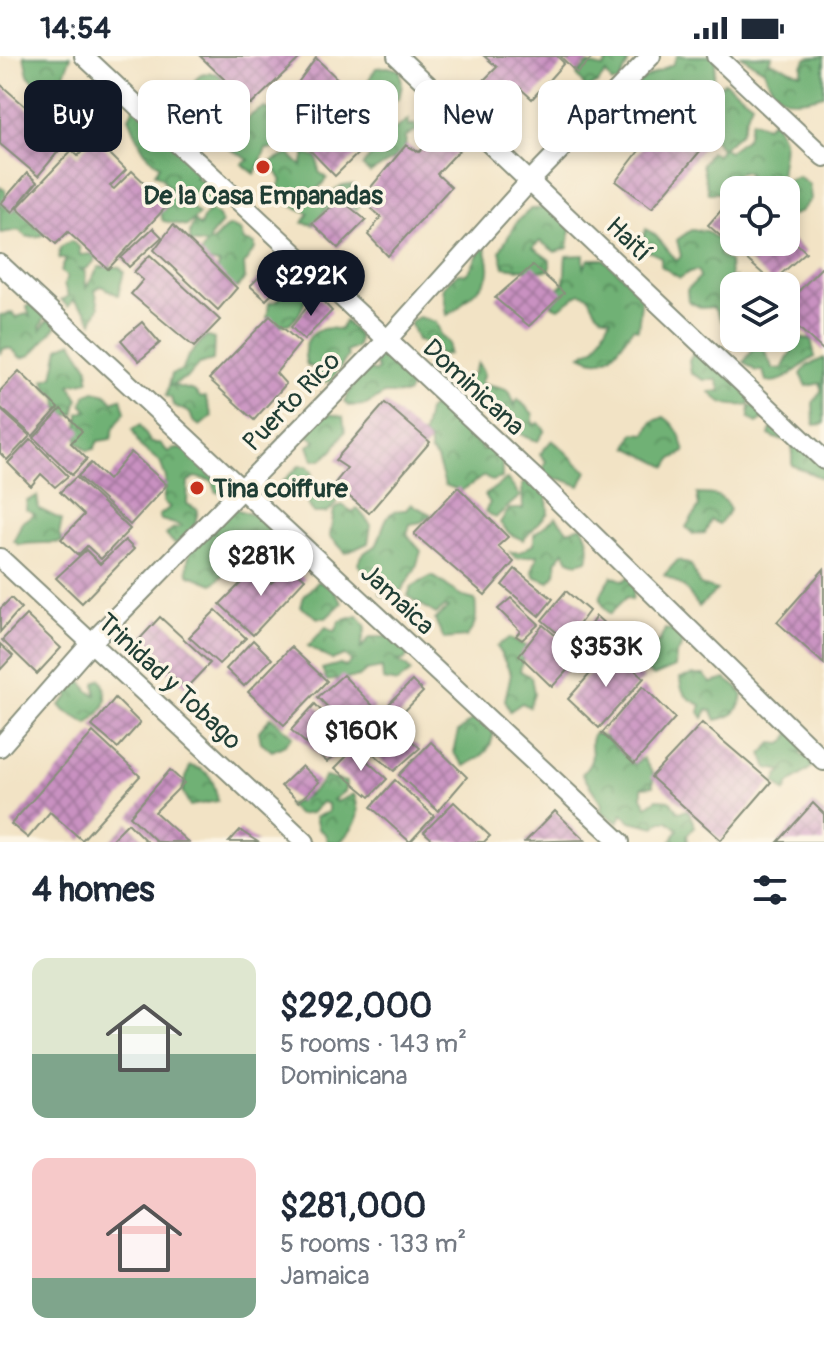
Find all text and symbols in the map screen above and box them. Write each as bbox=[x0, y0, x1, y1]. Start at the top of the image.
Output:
text: 14:54 bbox=[40, 10, 111, 47]
chip: Buy bbox=[24, 80, 122, 152]
chip: Rent bbox=[138, 80, 250, 152]
chip: Filters bbox=[266, 80, 398, 152]
chip: New bbox=[414, 80, 522, 152]
chip: Apartment bbox=[538, 80, 725, 152]
marker: De la Casa Empanadas bbox=[254, 158, 272, 176]
map controls bbox=[720, 176, 800, 352]
button: locate bbox=[720, 176, 800, 256]
place label: De la Casa Empanadas bbox=[143, 180, 383, 212]
street label: Haití bbox=[599, 211, 658, 269]
pin: $292K bbox=[255, 250, 367, 318]
text: $292K bbox=[275, 260, 347, 292]
button: layers bbox=[720, 272, 800, 352]
street label: Dominicana bbox=[416, 333, 531, 443]
street label: Puerto Rico bbox=[236, 345, 347, 458]
place label: Tina coiffure bbox=[212, 473, 349, 505]
marker: Tina coiffure bbox=[188, 479, 206, 497]
pin: $281K bbox=[205, 530, 317, 598]
text: $281K bbox=[227, 540, 295, 572]
street label: Jamaica bbox=[354, 557, 441, 642]
street label: Trinidad y Tobago bbox=[90, 607, 248, 757]
pin: $353K bbox=[550, 621, 662, 689]
text: $353K bbox=[570, 631, 642, 663]
pin: $160K bbox=[305, 705, 417, 773]
text: $160K bbox=[325, 715, 397, 747]
icon: filters bbox=[748, 868, 792, 912]
text: 4 homes bbox=[32, 869, 154, 912]
text: $292,000 bbox=[280, 985, 432, 1028]
icon: home bbox=[96, 990, 192, 1086]
text: 5 rooms · 143 m² bbox=[280, 1028, 467, 1060]
text: Dominicana bbox=[280, 1060, 408, 1092]
text: $281,000 bbox=[280, 1185, 426, 1228]
icon: home bbox=[96, 1190, 192, 1286]
text: 5 rooms · 133 m² bbox=[280, 1228, 466, 1260]
text: Jamaica bbox=[280, 1260, 370, 1292]

